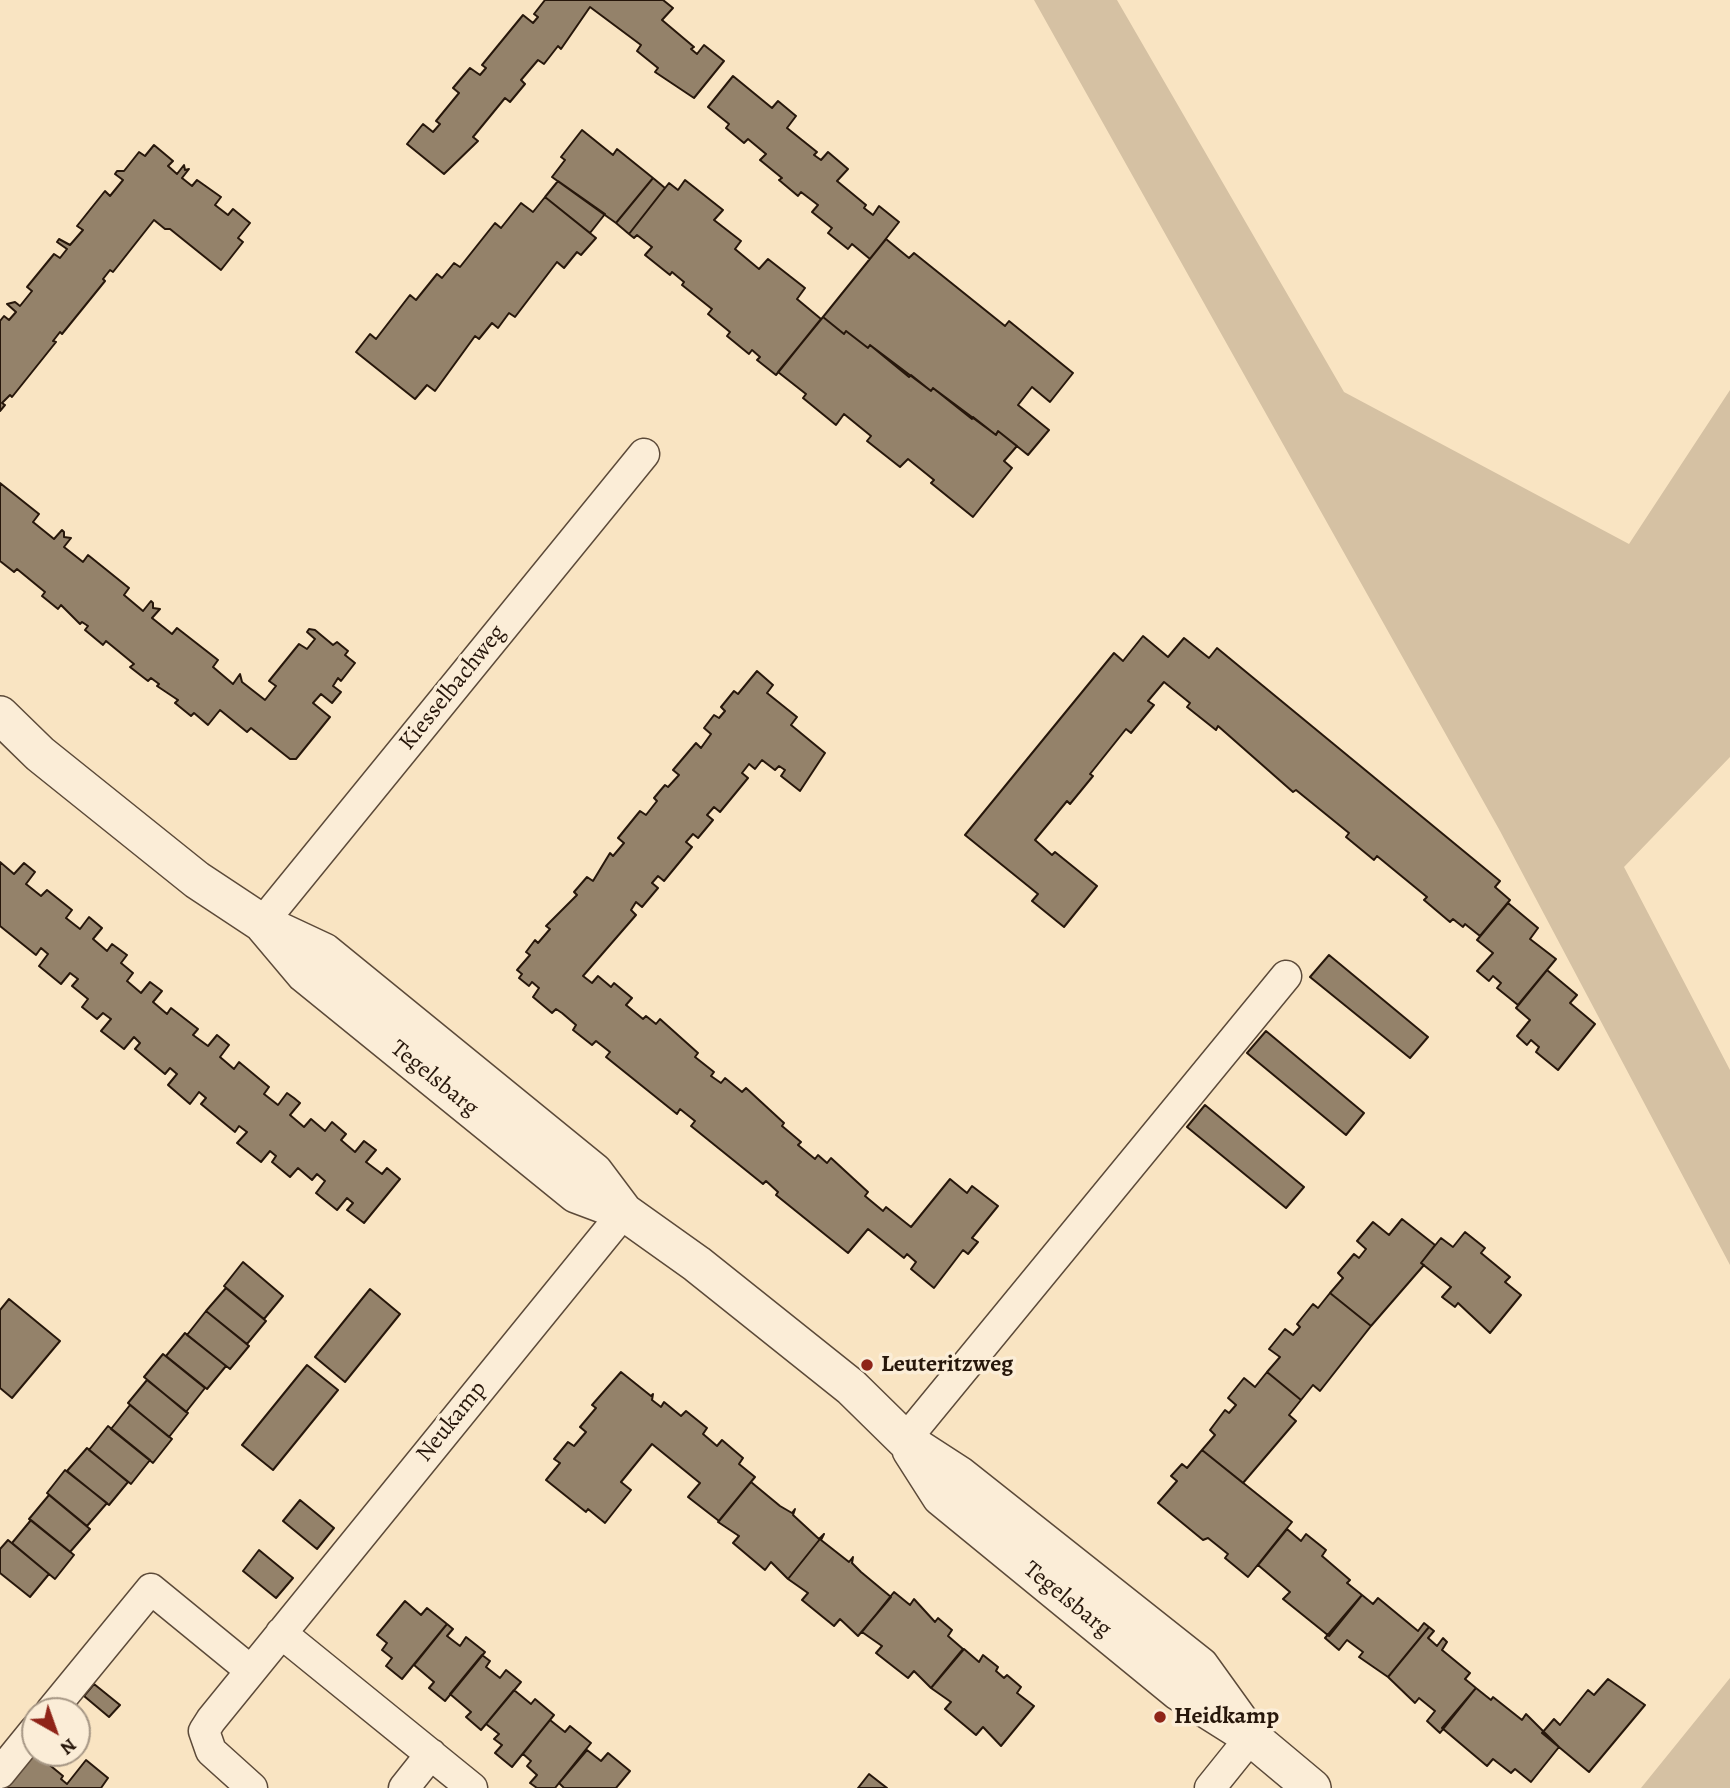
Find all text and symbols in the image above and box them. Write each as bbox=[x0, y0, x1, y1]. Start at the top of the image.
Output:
street label: Kiesselbachweg bbox=[394, 619, 512, 757]
street label: Tegelsbarg bbox=[384, 1035, 484, 1123]
place label: Leuteritzweg bbox=[881, 1351, 1013, 1379]
marker: Leuteritzweg bbox=[859, 1357, 875, 1373]
street label: Neukamp bbox=[411, 1376, 493, 1468]
street label: Tegelsbarg bbox=[1017, 1556, 1117, 1644]
north arrow bbox=[21, 1697, 91, 1767]
place label: Heidkamp bbox=[1174, 1703, 1279, 1731]
marker: Heidkamp bbox=[1152, 1709, 1168, 1725]
text: N bbox=[55, 1732, 82, 1761]

